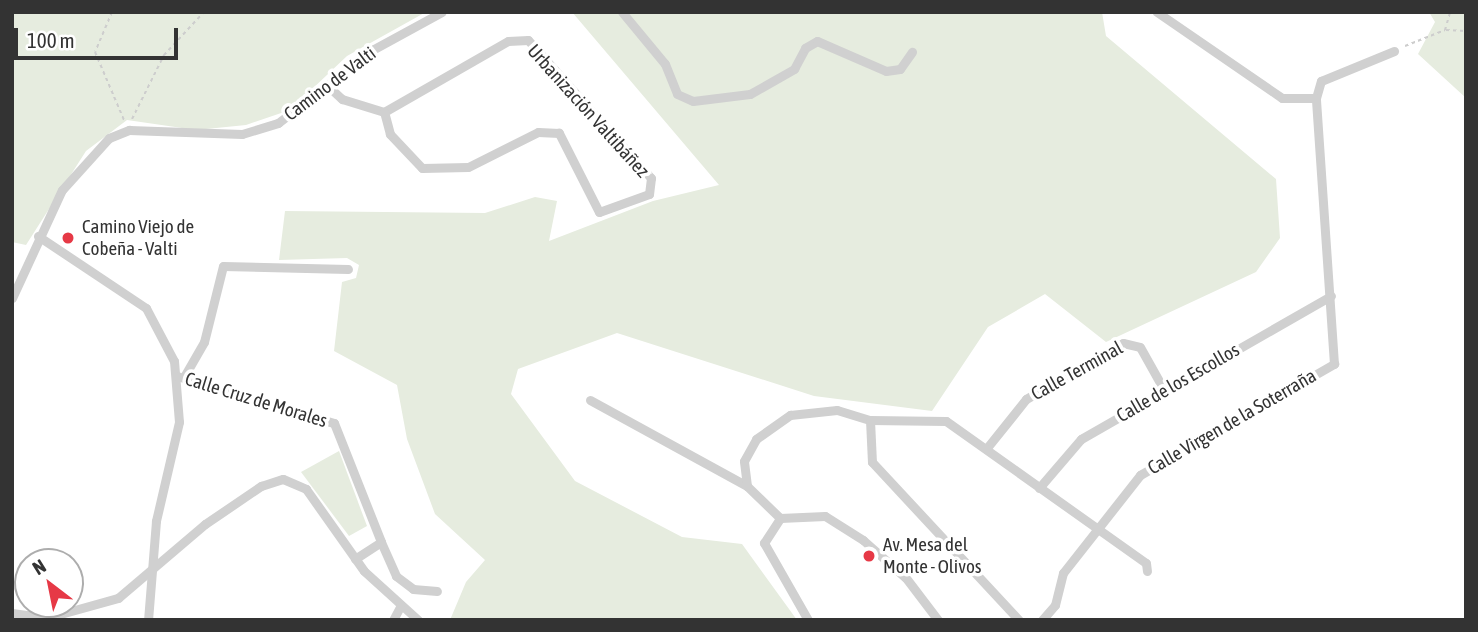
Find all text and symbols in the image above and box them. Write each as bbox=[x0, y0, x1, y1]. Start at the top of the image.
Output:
scale bar bbox=[18, 14, 182, 58]
text: 100 m bbox=[27, 28, 75, 52]
street label: Urbanización Valtibáñez bbox=[522, 40, 654, 182]
street label: Camino de Valti bbox=[280, 42, 380, 126]
place label: Camino Viejo de Cobeña - Valti bbox=[82, 216, 194, 260]
marker: Camino Viejo de Cobeña - Valti bbox=[60, 230, 76, 246]
street label: Calle Terminal bbox=[1027, 337, 1127, 405]
street label: Calle de los Escollos bbox=[1113, 339, 1243, 427]
street label: Calle Virgen de la Soterraña bbox=[1144, 364, 1320, 480]
street label: Calle Cruz de Morales bbox=[182, 368, 330, 432]
place label: Av. Mesa del Monte - Olivos bbox=[883, 534, 982, 578]
north arrow bbox=[14, 548, 84, 618]
marker: Av. Mesa del Monte - Olivos bbox=[861, 548, 877, 564]
text: N bbox=[28, 555, 50, 579]

